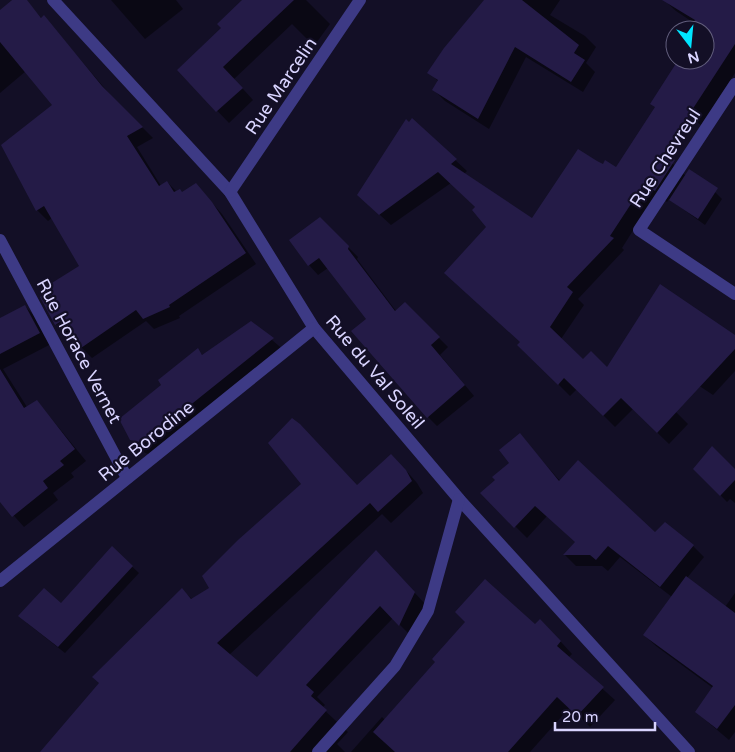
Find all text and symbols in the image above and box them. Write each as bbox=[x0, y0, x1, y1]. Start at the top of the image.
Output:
north arrow bbox=[665, 20, 715, 70]
street label: Rue Marcelin bbox=[240, 33, 322, 139]
text: N bbox=[686, 47, 701, 67]
street label: Rue Chevreul bbox=[625, 104, 705, 212]
street label: Rue Horace Vernet bbox=[32, 275, 127, 427]
street label: Rue du Val Soleil bbox=[321, 311, 429, 433]
street label: Rue Borodine bbox=[94, 396, 198, 486]
scale bar bbox=[555, 700, 655, 732]
text: 20 m bbox=[562, 708, 599, 726]

